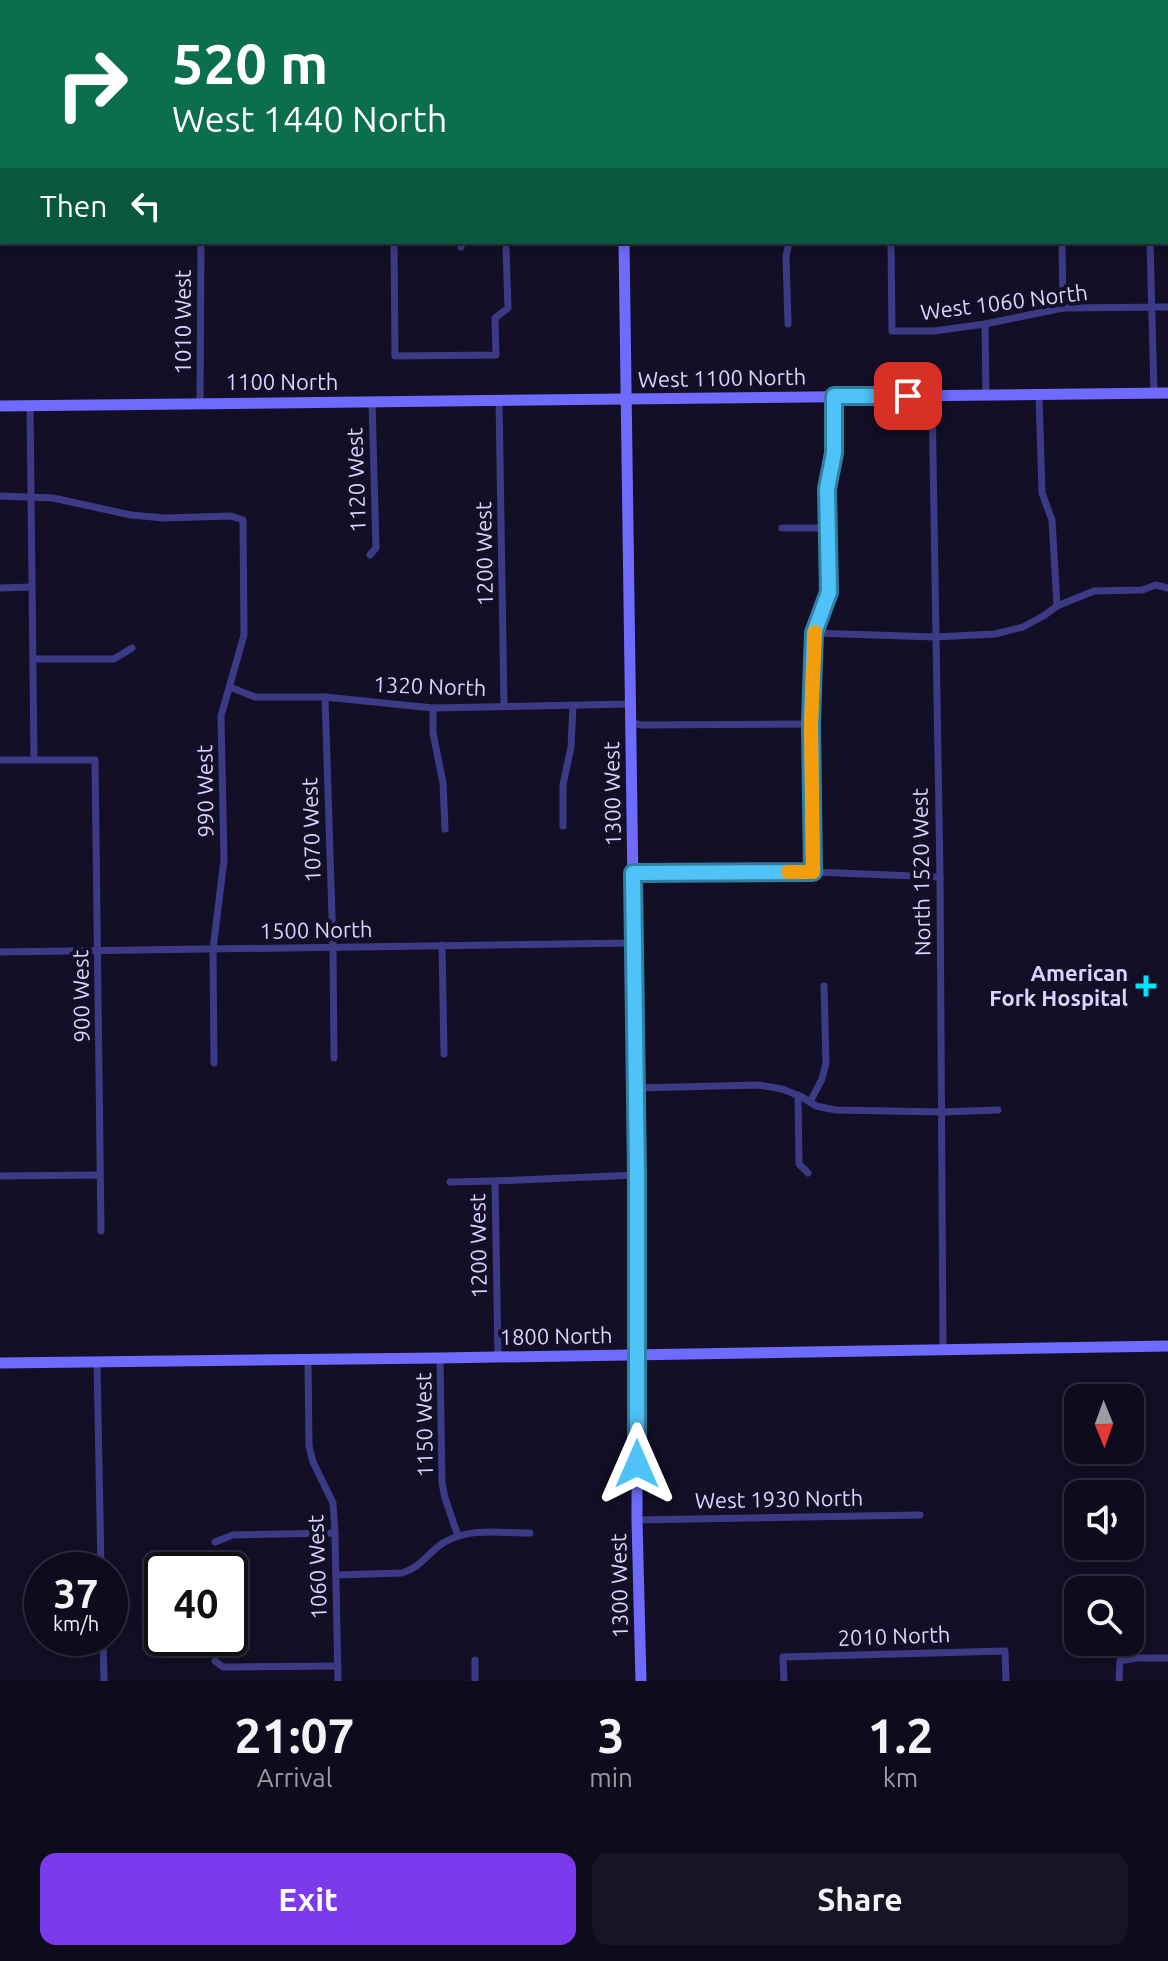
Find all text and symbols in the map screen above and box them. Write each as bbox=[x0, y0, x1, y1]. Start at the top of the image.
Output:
icon: right bbox=[40, 32, 144, 136]
text: 520 m bbox=[172, 32, 328, 95]
text: West 1440 North bbox=[172, 98, 447, 139]
icon: left bbox=[124, 184, 168, 228]
text: Then bbox=[40, 189, 108, 223]
street label: 1010 West bbox=[170, 269, 195, 375]
street label: West 1060 North bbox=[919, 279, 1089, 324]
pin bbox=[874, 362, 942, 430]
street label: West 1100 North bbox=[638, 364, 806, 391]
street label: 1100 North bbox=[226, 369, 338, 394]
icon: arrive bbox=[886, 374, 930, 418]
street label: 1120 West bbox=[341, 427, 370, 533]
street label: 1200 West bbox=[470, 501, 497, 607]
street label: 1320 North bbox=[373, 671, 487, 700]
street label: 1300 West bbox=[598, 741, 625, 847]
street label: 990 West bbox=[191, 744, 218, 838]
street label: 1070 West bbox=[296, 777, 325, 883]
street label: North 1520 West bbox=[907, 787, 934, 956]
street label: 1500 North bbox=[259, 916, 373, 943]
street label: 900 West bbox=[67, 949, 94, 1043]
place label: American Fork Hospital bbox=[989, 960, 1128, 1010]
marker: American Fork Hospital bbox=[1135, 975, 1157, 997]
street label: 1200 West bbox=[464, 1193, 491, 1299]
street label: 1800 North bbox=[499, 1322, 613, 1349]
street label: 1150 West bbox=[410, 1372, 437, 1478]
north arrow bbox=[1064, 1384, 1144, 1464]
map controls bbox=[1064, 1384, 1144, 1656]
position arrow bbox=[595, 1422, 679, 1506]
button: sound bbox=[1064, 1480, 1144, 1560]
street label: West 1930 North bbox=[695, 1485, 863, 1512]
street label: 1060 West bbox=[302, 1514, 331, 1620]
street label: 1300 West bbox=[605, 1533, 632, 1639]
speed limit sign: 40 bbox=[144, 1552, 248, 1656]
text: 37 bbox=[53, 1571, 99, 1616]
button: search bbox=[1064, 1576, 1144, 1656]
text: km/h bbox=[53, 1612, 99, 1635]
street label: 2010 North bbox=[837, 1621, 951, 1650]
text: 21:07 bbox=[235, 1708, 355, 1762]
text: 3 bbox=[598, 1708, 625, 1762]
text: 1.2 bbox=[867, 1708, 933, 1762]
text: Arrival bbox=[257, 1763, 332, 1792]
text: min bbox=[589, 1763, 633, 1792]
text: km bbox=[883, 1763, 918, 1792]
button: Exit bbox=[40, 1853, 576, 1945]
button: Share bbox=[592, 1853, 1128, 1945]

